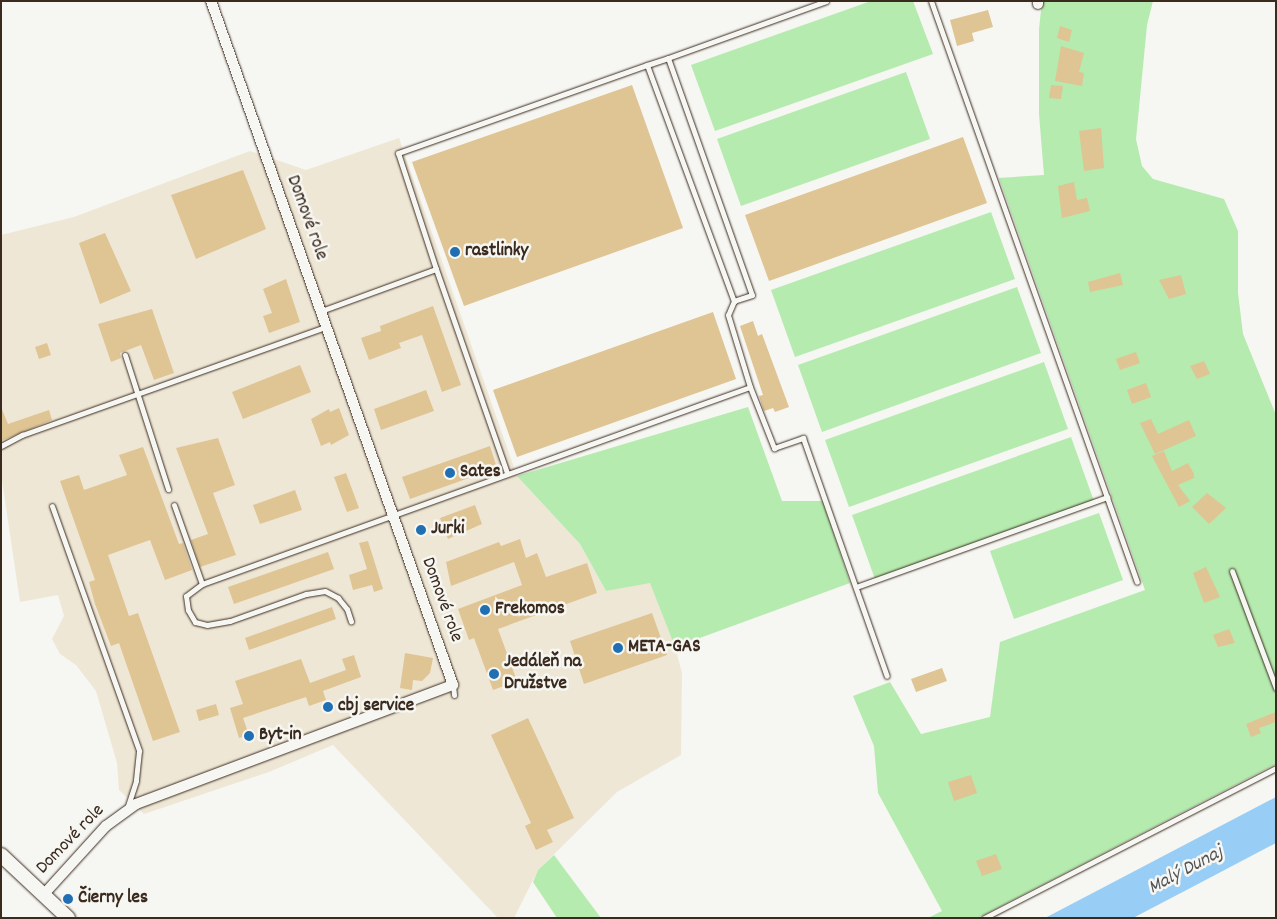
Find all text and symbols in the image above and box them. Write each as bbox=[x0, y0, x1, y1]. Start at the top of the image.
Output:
street label: Domové role bbox=[280, 172, 332, 264]
place label: rastlinky bbox=[465, 241, 528, 263]
marker: rastlinky bbox=[449, 246, 461, 258]
place label: Sates bbox=[460, 462, 501, 484]
marker: Sates bbox=[444, 467, 456, 479]
place label: Jurki bbox=[431, 519, 464, 541]
marker: Jurki bbox=[415, 524, 427, 536]
street label: Domové role bbox=[415, 554, 467, 646]
place label: Frekomos bbox=[495, 599, 565, 621]
marker: Frekomos bbox=[479, 604, 491, 616]
place label: META-GAS bbox=[628, 637, 701, 659]
marker: META-GAS bbox=[612, 642, 624, 654]
place label: Jedáleň na Družstve bbox=[504, 652, 581, 696]
marker: Jedáleň na Družstve bbox=[488, 668, 500, 680]
place label: cbj service bbox=[338, 696, 414, 718]
marker: cbj service bbox=[322, 701, 334, 713]
place label: Byt-in bbox=[259, 725, 301, 747]
marker: Byt-in bbox=[243, 730, 255, 742]
street label: Domové role bbox=[32, 800, 110, 880]
water label: Malý Dunaj bbox=[1144, 841, 1228, 901]
place label: Čierny les bbox=[78, 888, 148, 910]
marker: Čierny les bbox=[62, 893, 74, 905]

